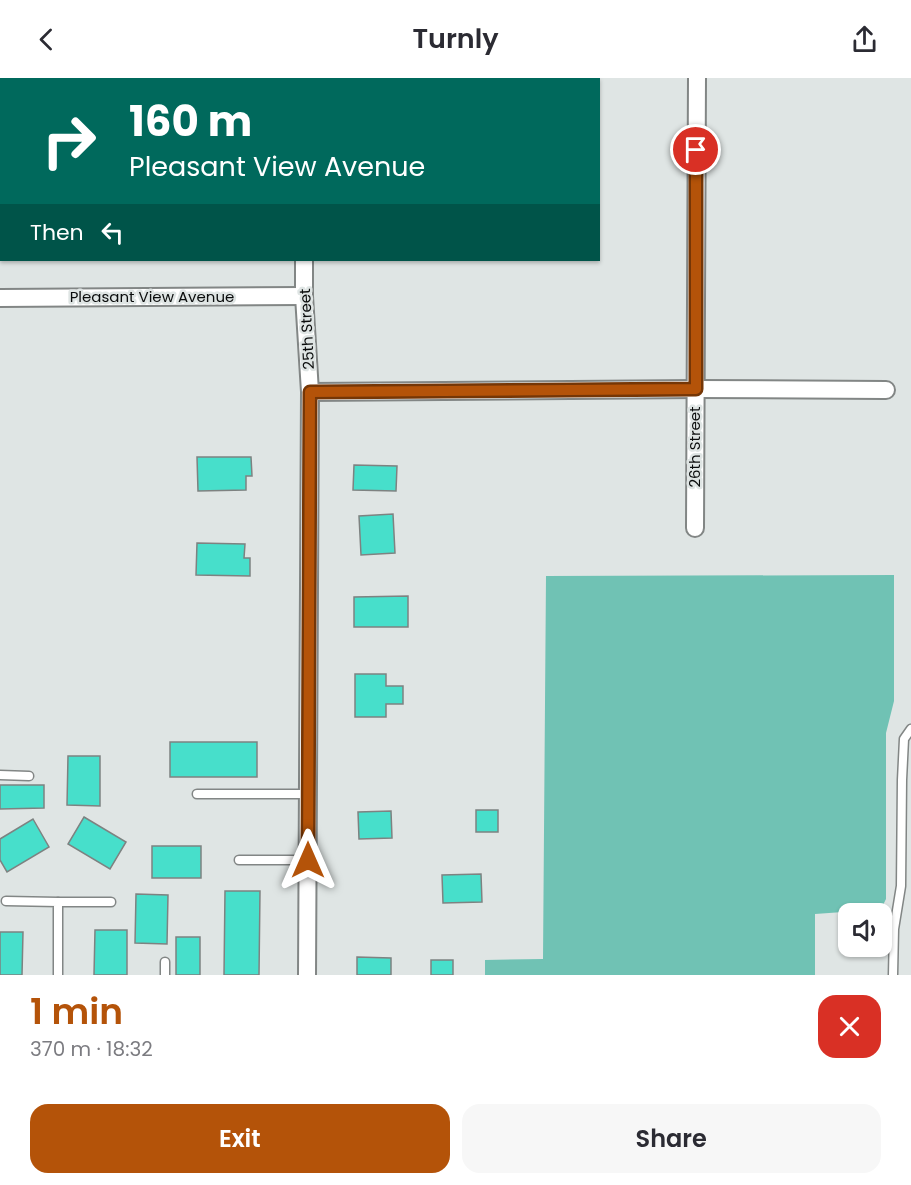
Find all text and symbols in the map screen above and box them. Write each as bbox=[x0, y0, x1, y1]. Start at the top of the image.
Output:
text: Turnly bbox=[412, 20, 499, 57]
icon: back bbox=[30, 23, 63, 56]
icon: share bbox=[848, 23, 881, 56]
text: 160 m bbox=[129, 92, 252, 151]
icon: right bbox=[30, 102, 108, 180]
pin bbox=[670, 124, 721, 175]
icon: arrive bbox=[679, 133, 712, 166]
text: Pleasant View Avenue bbox=[129, 148, 425, 185]
icon: left bbox=[96, 216, 129, 249]
text: Then bbox=[30, 217, 84, 248]
street label: Pleasant View Avenue bbox=[70, 286, 234, 307]
street label: 25th Street bbox=[294, 288, 319, 370]
street label: 26th Street bbox=[684, 406, 705, 488]
position arrow bbox=[276, 828, 340, 892]
map controls bbox=[838, 903, 892, 957]
button: sound bbox=[838, 903, 892, 957]
text: 1 min bbox=[30, 986, 123, 1037]
button: close bbox=[818, 995, 881, 1058]
text: 370 m · 18:32 bbox=[30, 1035, 153, 1063]
button: Exit bbox=[30, 1104, 450, 1173]
button: Share bbox=[462, 1104, 881, 1173]

